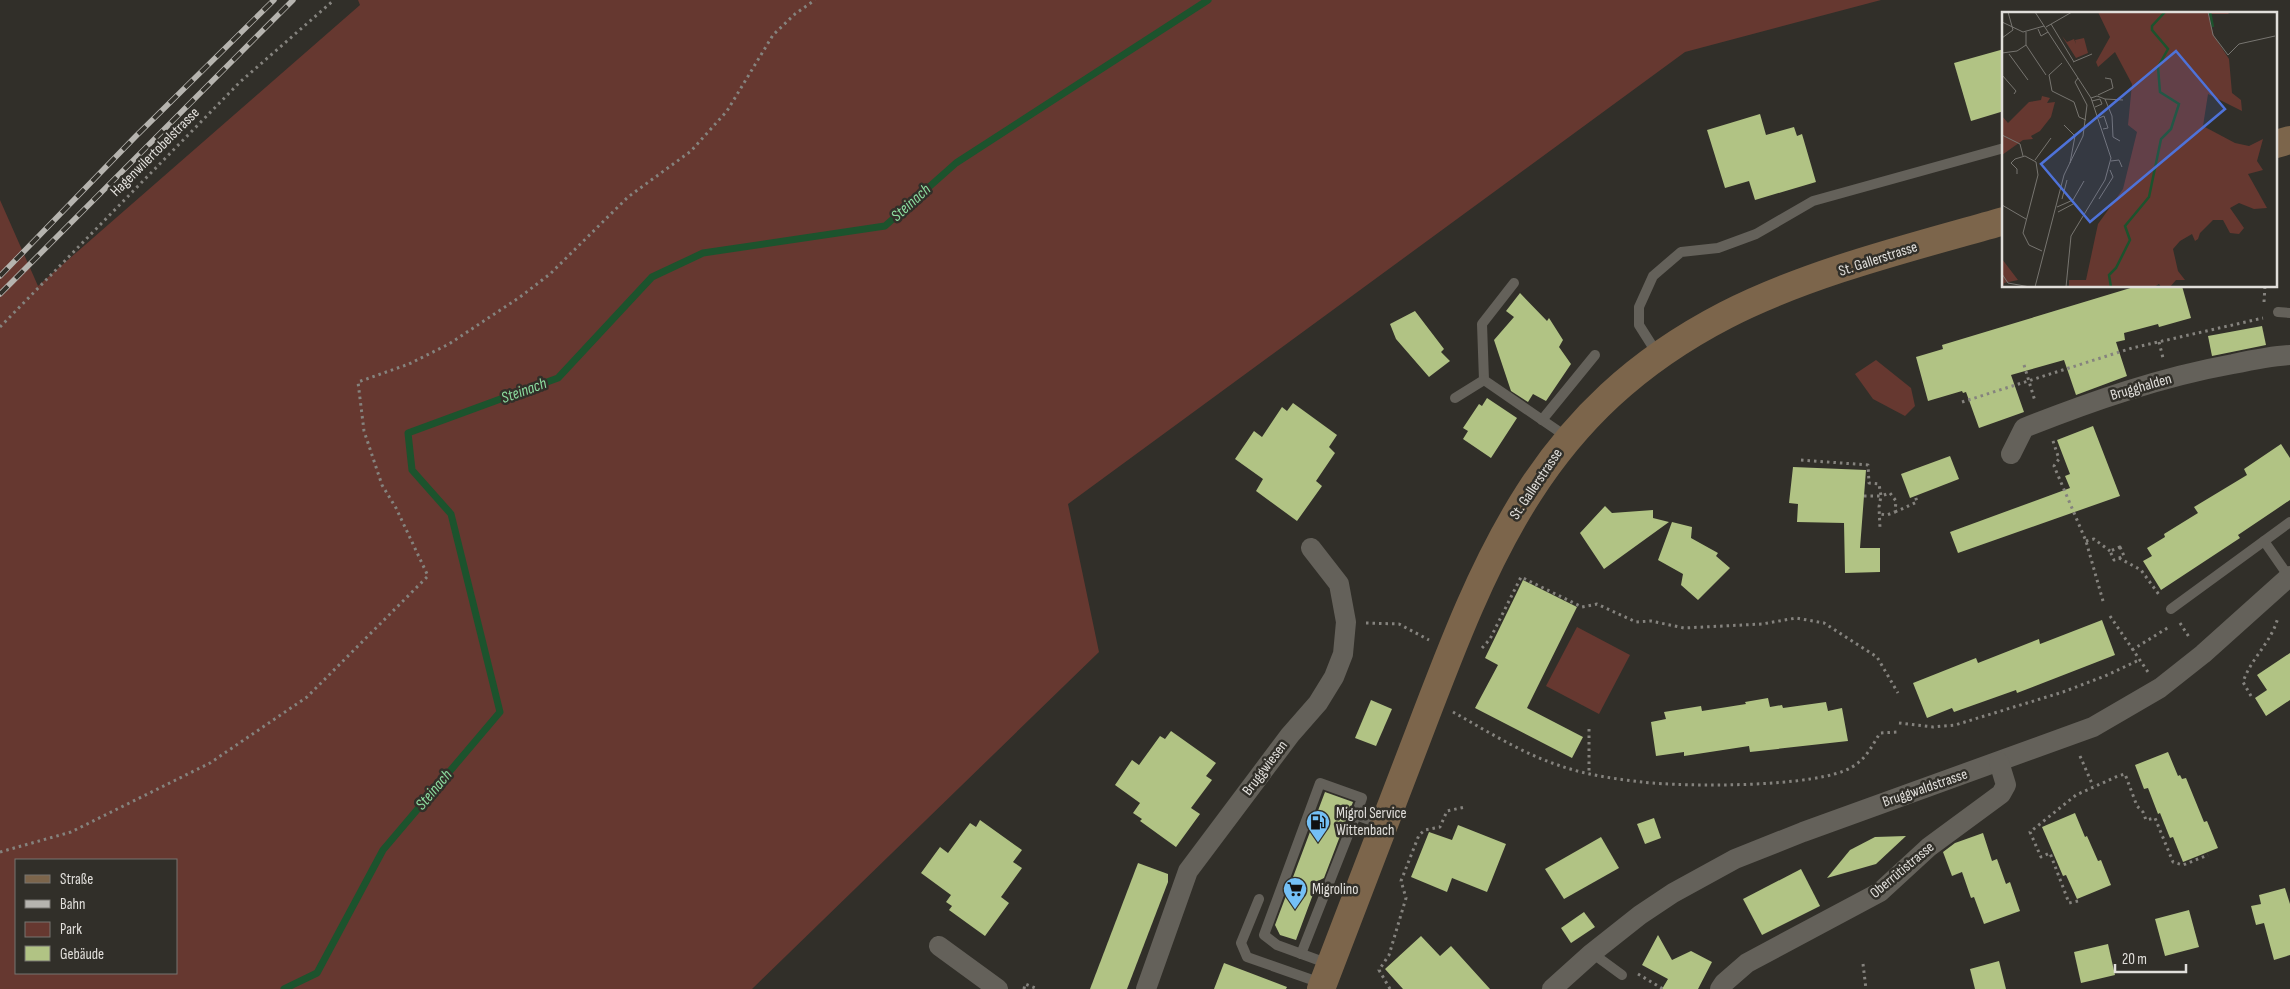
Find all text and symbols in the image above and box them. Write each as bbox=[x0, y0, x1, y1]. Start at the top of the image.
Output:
inset map bbox=[2002, 12, 2278, 288]
street label: Hagenwilertobelstrasse bbox=[106, 103, 204, 201]
water label: Steinach bbox=[887, 180, 935, 226]
street label: St. Gallerstrasse bbox=[1836, 237, 1920, 281]
street label: Brugghalden bbox=[2108, 369, 2174, 405]
water label: Steinach bbox=[499, 374, 549, 408]
street label: St. Gallerstrasse bbox=[1505, 445, 1567, 523]
street label: Bruggwiesen bbox=[1238, 737, 1292, 799]
street label: Bruggwaldstrasse bbox=[1880, 765, 1970, 811]
water label: Steinach bbox=[412, 766, 456, 814]
place label: Migrol Service Wittenbach bbox=[1336, 804, 1407, 840]
fuel station icon: Migrol Service Wittenbach bbox=[1305, 809, 1331, 843]
street label: Oberrütistrasse bbox=[1866, 838, 1938, 902]
legend bbox=[15, 859, 178, 974]
text: Straße bbox=[60, 870, 93, 889]
supermarket icon: Migrolino bbox=[1282, 876, 1308, 910]
place label: Migrolino bbox=[1312, 880, 1359, 899]
text: Bahn bbox=[60, 895, 85, 914]
text: Park bbox=[60, 920, 82, 939]
scale bar bbox=[2115, 942, 2186, 974]
text: Gebäude bbox=[60, 945, 104, 964]
text: 20 m bbox=[2122, 950, 2147, 969]

